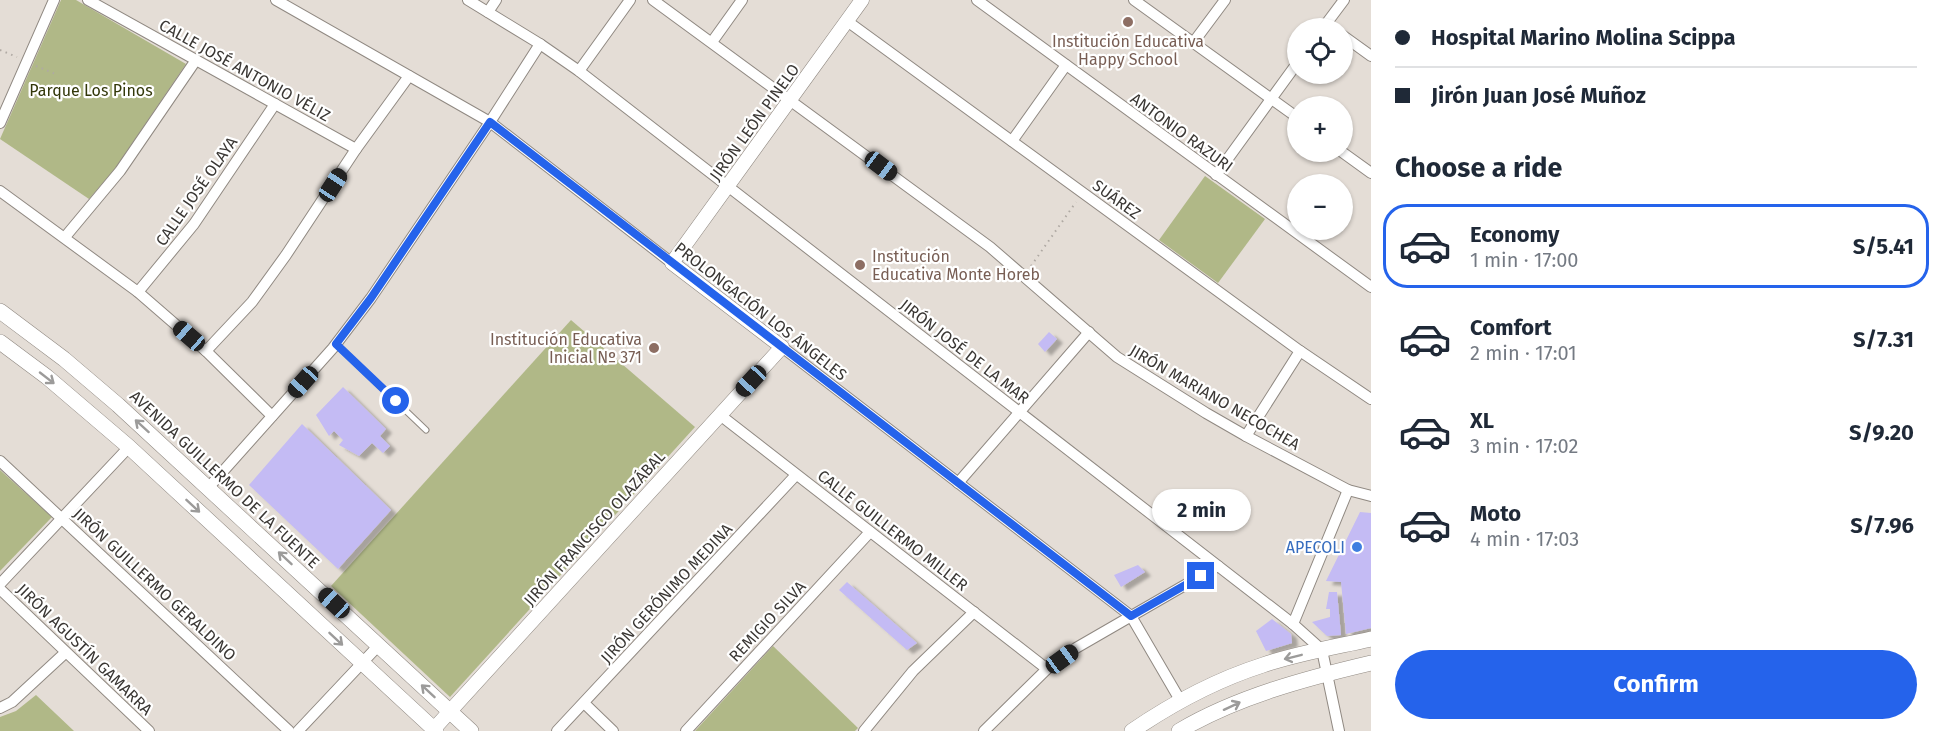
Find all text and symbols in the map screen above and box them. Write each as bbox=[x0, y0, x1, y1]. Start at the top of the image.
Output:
street label: CALLE JOSÉ ANTONIO VÉLIZ bbox=[156, 15, 334, 125]
marker: Institución Educativa Happy School bbox=[1121, 15, 1135, 29]
map controls bbox=[1287, 18, 1353, 240]
button: locate bbox=[1287, 18, 1353, 84]
text: Hospital Marino Molina Scippa bbox=[1431, 24, 1736, 51]
place label: Institución Educativa Happy School bbox=[1052, 32, 1204, 69]
street label: JIRÓN LEÓN PINELO bbox=[705, 60, 803, 184]
park label: Parque Los Pinos bbox=[29, 81, 153, 100]
text: Jirón Juan José Muñoz bbox=[1431, 82, 1646, 109]
street label: ANTONIO RAZURI bbox=[1127, 89, 1237, 176]
button: + bbox=[1287, 96, 1353, 162]
street label: CALLE JOSÉ OLAYA bbox=[151, 132, 242, 250]
car bbox=[861, 148, 901, 184]
text: Choose a ride bbox=[1395, 152, 1562, 184]
car bbox=[316, 165, 350, 205]
button: − bbox=[1287, 174, 1353, 240]
street label: SUÁREZ bbox=[1089, 175, 1145, 223]
icon: car bbox=[1398, 219, 1452, 273]
text: Economy bbox=[1470, 221, 1559, 248]
text: S/5.41 bbox=[1853, 233, 1914, 260]
street label: PROLONGACIÓN LOS ÁNGELES bbox=[671, 237, 851, 385]
place label: Institución Educativa Monte Horeb bbox=[872, 247, 1040, 284]
text: 1 min · 17:00 bbox=[1470, 248, 1579, 272]
marker: Institución Educativa Monte Horeb bbox=[853, 258, 867, 272]
street label: JIRÓN JOSÉ DE LA MAR bbox=[896, 294, 1034, 408]
icon: car bbox=[1398, 312, 1452, 366]
text: Comfort bbox=[1470, 314, 1551, 341]
car bbox=[170, 317, 208, 355]
text: S/7.31 bbox=[1853, 326, 1914, 353]
place label: Institución Educativa Inicial Nº 371 bbox=[490, 330, 642, 367]
street label: JIRÓN MARIANO NECOCHEA bbox=[1126, 340, 1304, 454]
marker: Institución Educativa Inicial Nº 371 bbox=[647, 341, 661, 355]
text: 2 min · 17:01 bbox=[1470, 341, 1577, 365]
car bbox=[732, 362, 770, 400]
car bbox=[284, 363, 322, 401]
one-way arrow bbox=[38, 371, 54, 384]
street label: AVENIDA GUILLERMO DE LA FUENTE bbox=[126, 386, 323, 572]
route start bbox=[382, 387, 409, 414]
icon: car bbox=[1398, 405, 1452, 459]
text: XL bbox=[1470, 407, 1494, 434]
one-way arrow bbox=[135, 419, 150, 433]
text: S/9.20 bbox=[1849, 419, 1914, 446]
text: 3 min · 17:02 bbox=[1470, 434, 1578, 458]
street label: JIRÓN FRANCISCO OLAZÁBAL bbox=[519, 446, 669, 610]
street label: CALLE GUILLERMO MILLER bbox=[814, 466, 972, 595]
callout: 2 min bbox=[1152, 489, 1250, 531]
text: 2 min bbox=[1177, 498, 1226, 522]
icon: car bbox=[1398, 498, 1452, 552]
one-way arrow bbox=[185, 499, 200, 513]
text: Moto bbox=[1470, 500, 1521, 527]
street label: JIRÓN GUILLERMO GERALDINO bbox=[70, 503, 240, 665]
text: S/7.96 bbox=[1850, 512, 1914, 539]
street label: JIRÓN GERÓNIMO MEDINA bbox=[596, 518, 737, 667]
text: 4 min · 17:03 bbox=[1470, 527, 1579, 551]
place label: APECOLI bbox=[1286, 538, 1345, 557]
marker: APECOLI bbox=[1350, 540, 1364, 554]
one-way arrow bbox=[278, 551, 293, 565]
route end bbox=[1187, 562, 1214, 589]
street label: REMIGIO SILVA bbox=[725, 576, 810, 666]
street label: JIRÓN AGUSTÍN GAMARRA bbox=[13, 579, 158, 720]
car bbox=[315, 584, 353, 622]
one-way arrow bbox=[329, 632, 344, 646]
car bbox=[1042, 641, 1082, 677]
button: Confirm bbox=[1395, 650, 1917, 719]
one-way arrow bbox=[1284, 651, 1303, 663]
one-way arrow bbox=[421, 684, 436, 698]
one-way arrow bbox=[1223, 700, 1241, 711]

